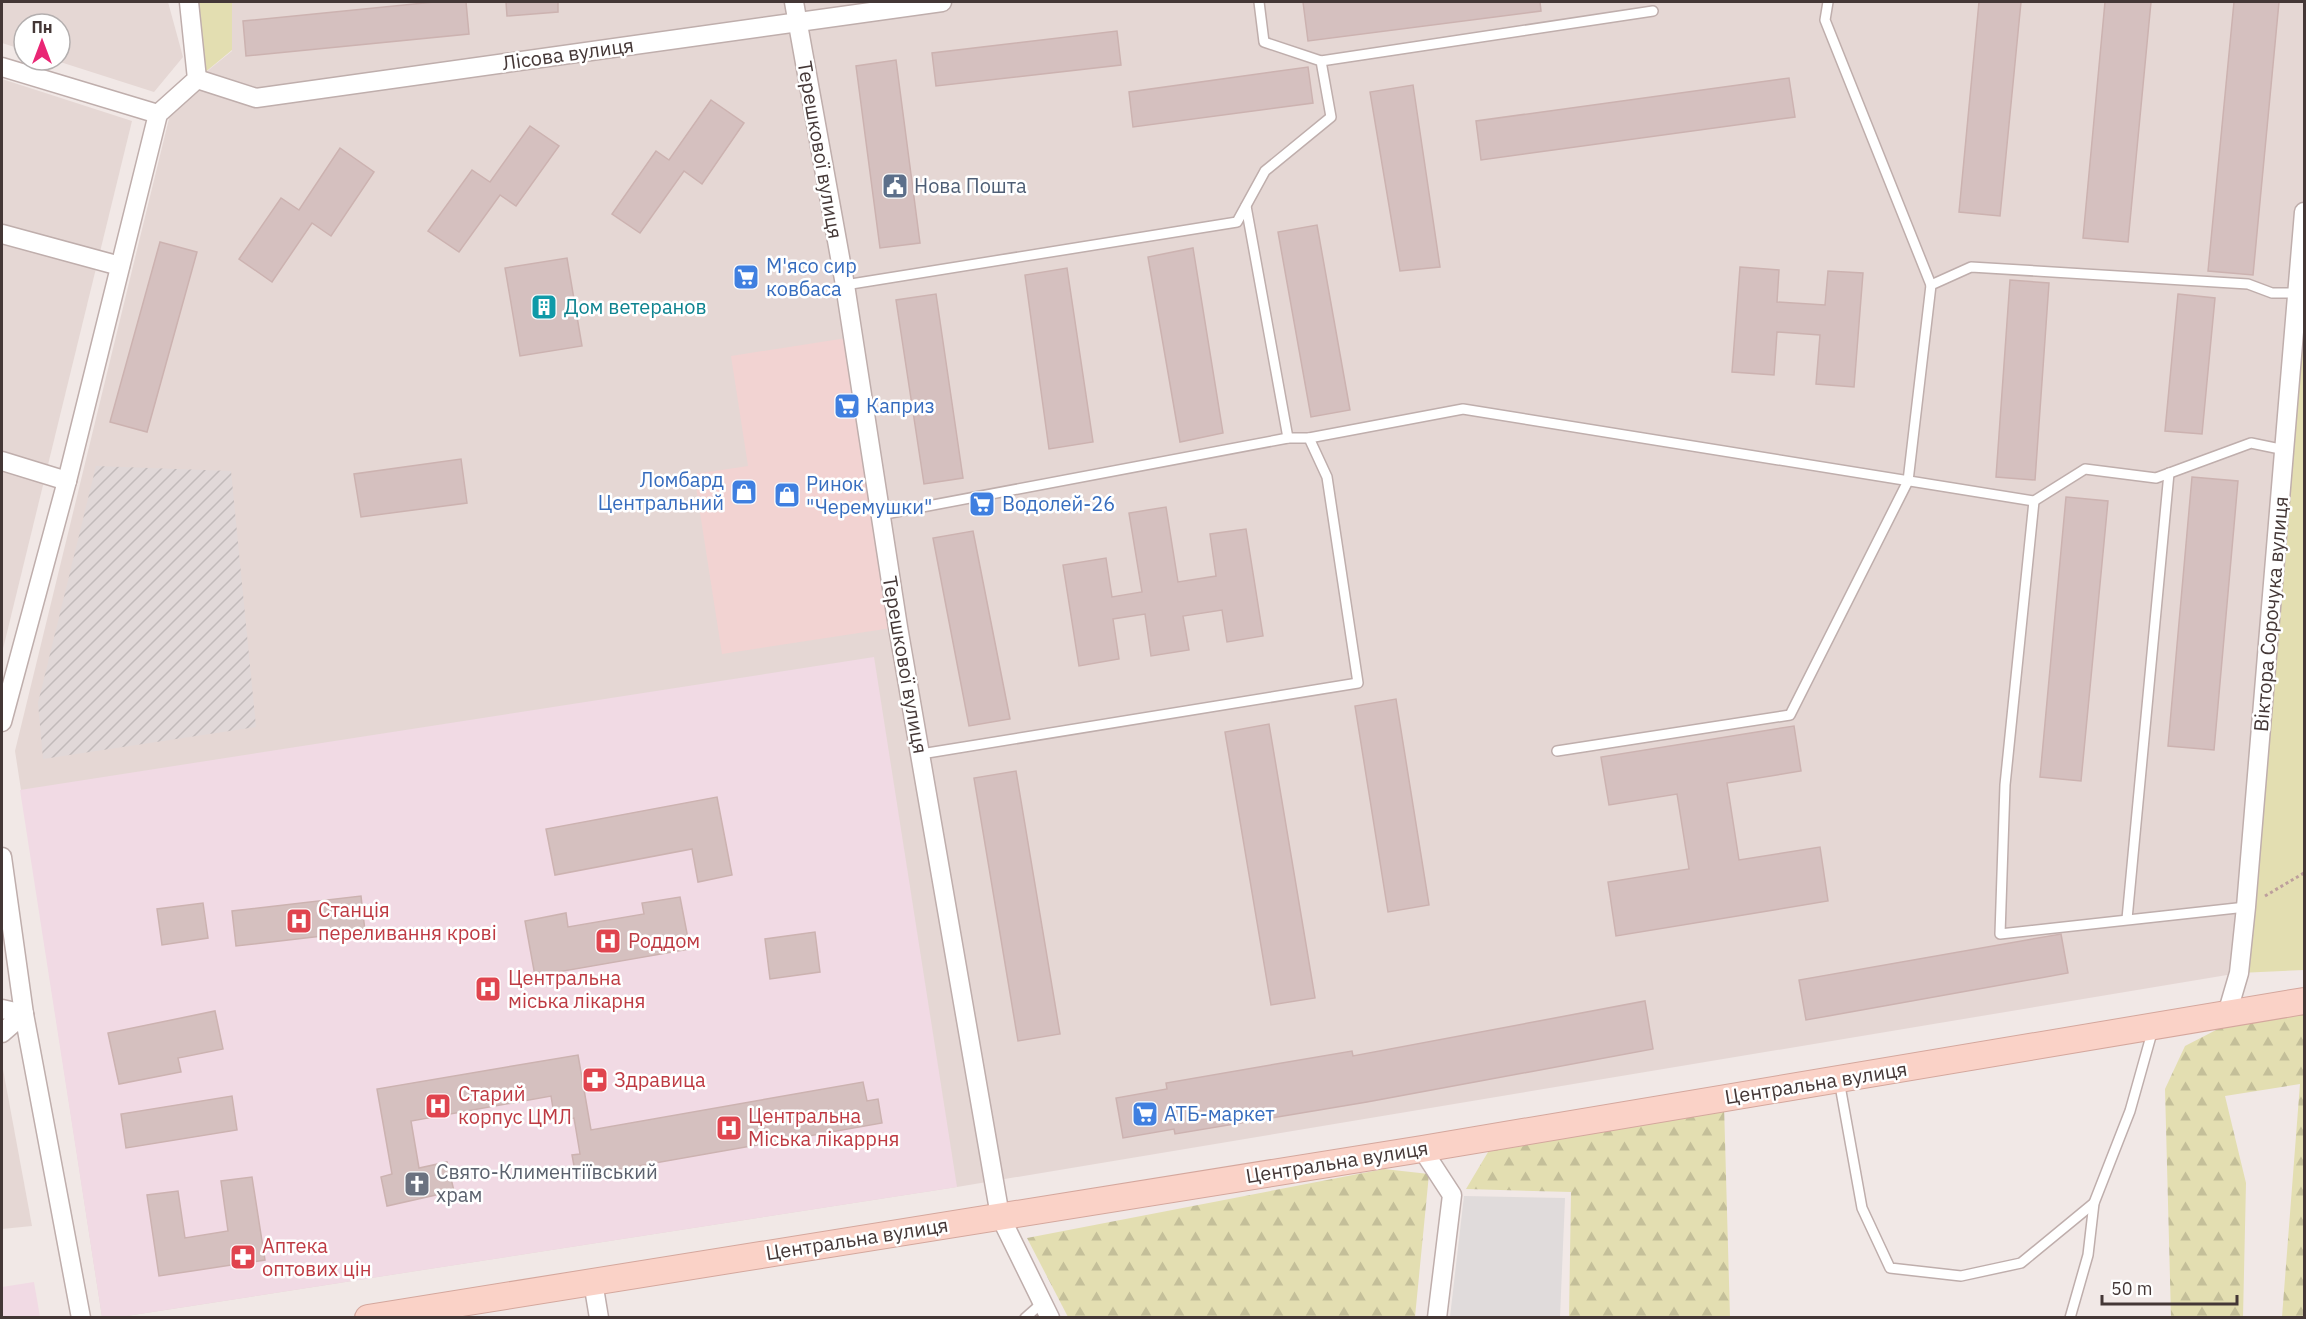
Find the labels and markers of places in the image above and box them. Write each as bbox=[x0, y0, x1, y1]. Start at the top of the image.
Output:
public building icon: Нова Пошта bbox=[880, 171, 910, 201]
place label: Нова Пошта bbox=[914, 172, 1027, 199]
place label: М'ясо сир ковбаса bbox=[766, 252, 857, 302]
supermarket icon: М'ясо сир ковбаса bbox=[731, 262, 761, 292]
building icon: Дом ветеранов bbox=[529, 292, 559, 322]
place label: Дом ветеранов bbox=[564, 293, 707, 320]
supermarket icon: Каприз bbox=[832, 391, 862, 421]
place label: Каприз bbox=[866, 392, 935, 419]
place label: Ломбард Центральний bbox=[598, 466, 724, 516]
place label: Ринок "Черемушки" bbox=[806, 470, 932, 520]
shop icon: Ломбард Центральний bbox=[729, 477, 759, 507]
shop icon: Ринок "Черемушки" bbox=[772, 480, 802, 510]
supermarket icon: Водолей-26 bbox=[967, 489, 997, 519]
place label: Водолей-26 bbox=[1002, 490, 1115, 517]
place label: Станція переливання крові bbox=[318, 896, 497, 946]
hospital icon: Станція переливання крові bbox=[284, 906, 314, 936]
hospital icon: Роддом bbox=[593, 926, 623, 956]
place label: Роддом bbox=[628, 927, 700, 954]
place label: Центральна міська лікарня bbox=[508, 964, 645, 1014]
hospital icon: Центральна міська лікарня bbox=[473, 974, 503, 1004]
pharmacy icon: Здравица bbox=[580, 1065, 610, 1095]
place label: Здравица bbox=[614, 1066, 706, 1093]
place label: Старий корпус ЦМЛ bbox=[458, 1080, 572, 1130]
hospital icon: Старий корпус ЦМЛ bbox=[423, 1091, 453, 1121]
supermarket icon: АТБ-маркет bbox=[1130, 1099, 1160, 1129]
place label: АТБ-маркет bbox=[1164, 1100, 1275, 1127]
place label: Центральна Міська лікаррня bbox=[748, 1102, 899, 1152]
hospital icon: Центральна Міська лікаррня bbox=[714, 1113, 744, 1143]
place label: Свято-Климентіївський храм bbox=[436, 1158, 658, 1208]
church icon: Свято-Климентіївський храм bbox=[402, 1169, 432, 1199]
place label: Аптека оптових цін bbox=[262, 1232, 372, 1282]
pharmacy icon: Аптека оптових цін bbox=[228, 1242, 258, 1272]

